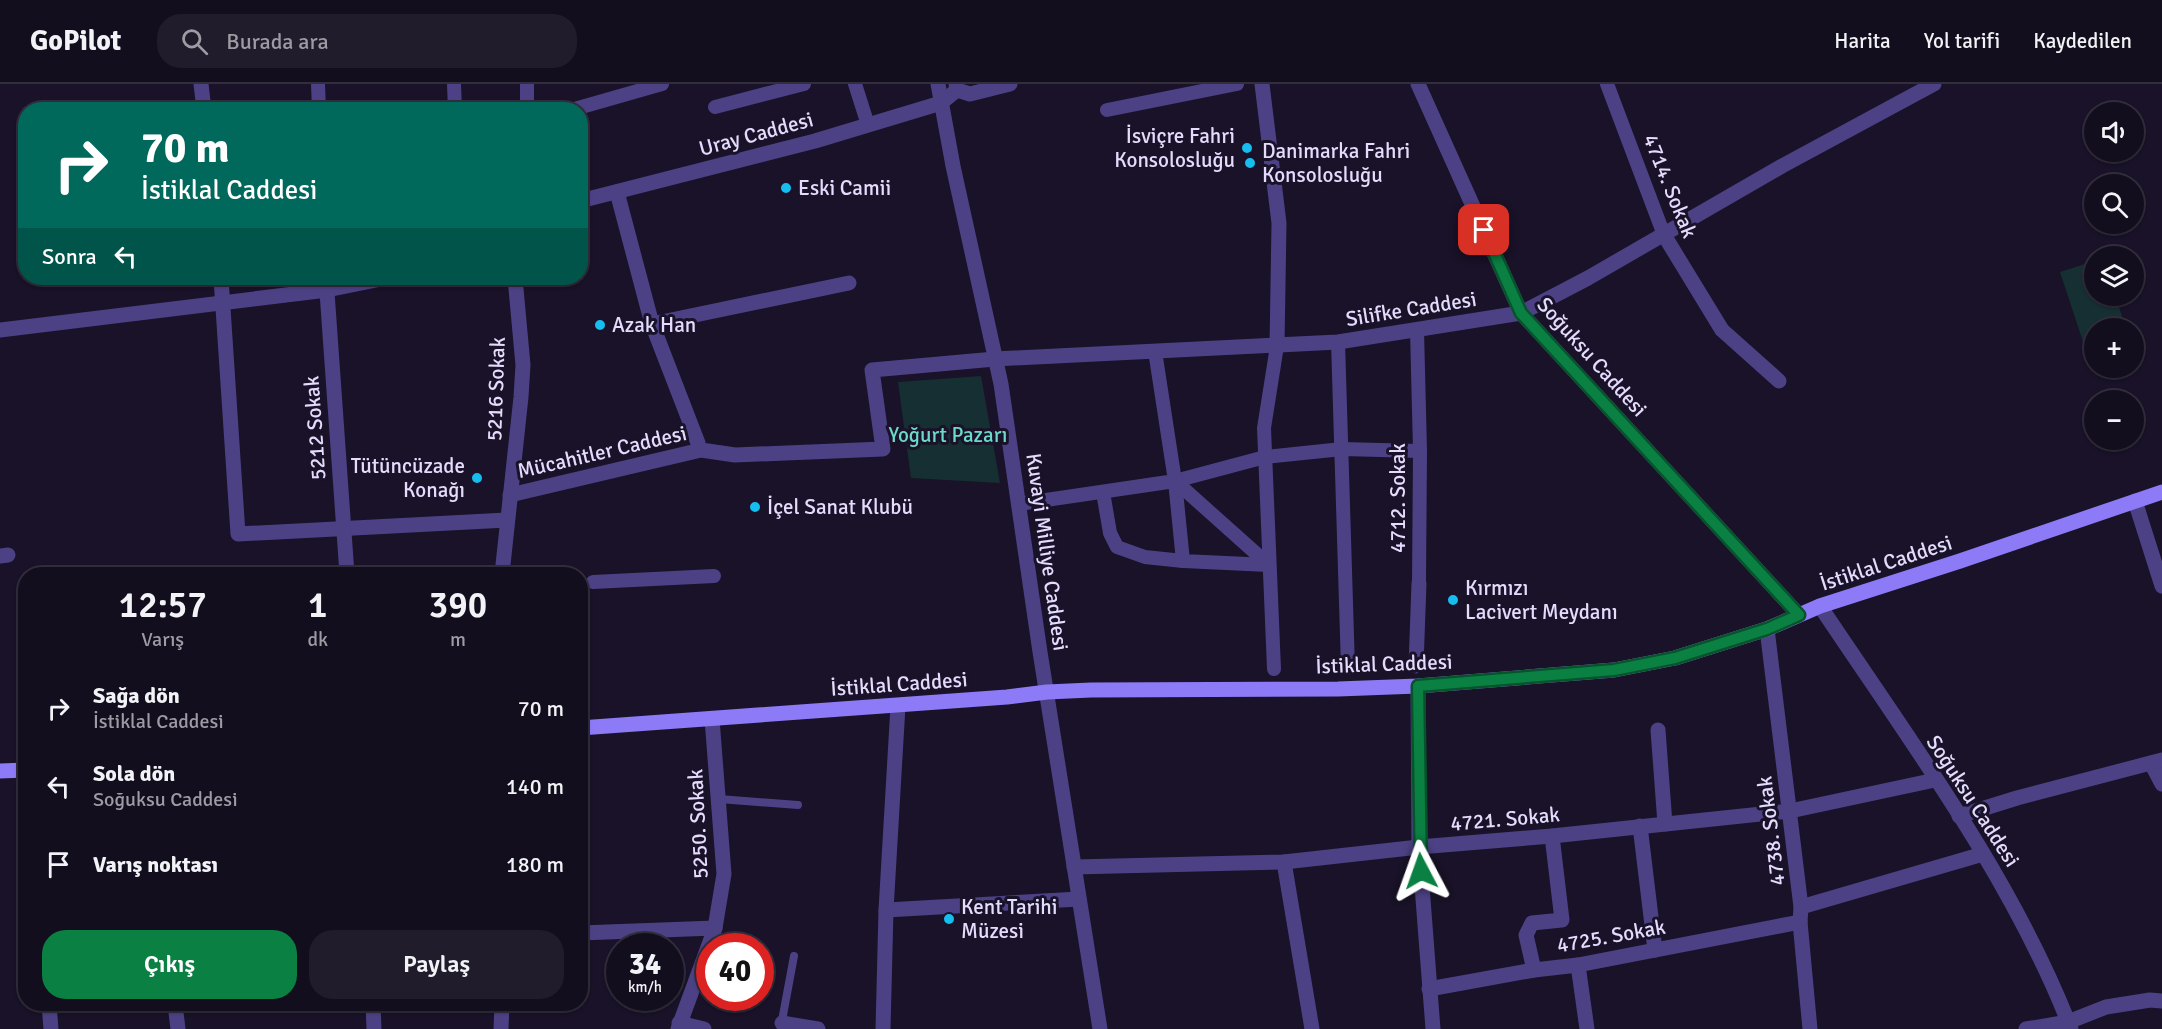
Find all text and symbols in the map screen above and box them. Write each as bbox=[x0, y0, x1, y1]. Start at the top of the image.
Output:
search box bbox=[157, 14, 577, 68]
text: GoPilot bbox=[30, 24, 121, 58]
icon: search bbox=[178, 25, 211, 58]
text: Burada ara bbox=[226, 28, 329, 55]
text: Harita bbox=[1834, 28, 1891, 54]
text: Yol tarifi bbox=[1924, 28, 2000, 54]
text: Kaydedilen bbox=[2033, 28, 2132, 54]
map controls bbox=[2084, 102, 2144, 450]
button: sound bbox=[2084, 102, 2144, 162]
street label: Uray Caddesi bbox=[696, 106, 816, 162]
text: 70 m bbox=[141, 123, 230, 174]
place label: İsviçre Fahri Konsolosluğu bbox=[1114, 123, 1235, 173]
icon: right bbox=[42, 126, 120, 204]
street label: 4714. Sokak bbox=[1637, 130, 1703, 242]
place label: Danimarka Fahri Konsolosluğu bbox=[1262, 138, 1410, 188]
marker: İsviçre Fahri Konsolosluğu bbox=[1240, 141, 1254, 155]
marker: Danimarka Fahri Konsolosluğu bbox=[1243, 156, 1257, 170]
text: İstiklal Caddesi bbox=[141, 174, 317, 207]
button: search bbox=[2084, 174, 2144, 234]
place label: Eski Camii bbox=[798, 175, 891, 201]
marker: Eski Camii bbox=[779, 181, 793, 195]
pin bbox=[1458, 204, 1509, 255]
icon: arrive bbox=[1467, 213, 1500, 246]
icon: left bbox=[109, 240, 142, 273]
text: Sonra bbox=[42, 243, 97, 270]
button: layers bbox=[2084, 246, 2144, 306]
street label: Silifke Caddesi bbox=[1344, 286, 1478, 332]
street label: Soğuksu Caddesi bbox=[1532, 292, 1652, 422]
place label: Azak Han bbox=[612, 312, 696, 338]
marker: Azak Han bbox=[593, 318, 607, 332]
button: + bbox=[2084, 318, 2144, 378]
street label: 5216 Sokak bbox=[481, 336, 511, 442]
street label: 5212 Sokak bbox=[298, 375, 332, 481]
button: − bbox=[2084, 390, 2144, 450]
street label: Mücahitler Caddesi bbox=[515, 420, 689, 484]
park label: Yoğurt Pazarı bbox=[889, 422, 1007, 448]
street label: 4712. Sokak bbox=[1385, 443, 1411, 553]
street label: Kuvayi Milliye Caddesi bbox=[1020, 451, 1074, 653]
place label: Tütüncüzade Konağı bbox=[351, 453, 465, 503]
marker: Tütüncüzade Konağı bbox=[470, 471, 484, 485]
place label: İçel Sanat Klubü bbox=[767, 494, 913, 520]
marker: İçel Sanat Klubü bbox=[748, 500, 762, 514]
street label: İstiklal Caddesi bbox=[1817, 529, 1955, 597]
place label: Kırmızı Lacivert Meydanı bbox=[1465, 575, 1618, 625]
text: 12:57 bbox=[119, 583, 207, 628]
text: 1 bbox=[308, 583, 328, 628]
text: 390 bbox=[429, 583, 487, 628]
marker: Kırmızı Lacivert Meydanı bbox=[1446, 593, 1460, 607]
text: Varış bbox=[141, 627, 184, 652]
text: dk bbox=[307, 627, 328, 652]
text: m bbox=[450, 627, 466, 652]
street label: İstiklal Caddesi bbox=[1315, 649, 1453, 679]
street label: İstiklal Caddesi bbox=[830, 666, 968, 702]
text: Sağa dön bbox=[93, 682, 180, 709]
icon: right bbox=[42, 692, 75, 725]
text: 70 m bbox=[518, 695, 564, 722]
text: İstiklal Caddesi bbox=[93, 709, 224, 734]
street label: Soğuksu Caddesi bbox=[1921, 730, 2025, 872]
text: Sola dön bbox=[93, 760, 175, 787]
street label: 5250. Sokak bbox=[682, 768, 714, 880]
icon: left bbox=[42, 770, 75, 803]
text: 140 m bbox=[506, 773, 564, 800]
street label: 4738. Sokak bbox=[1751, 774, 1791, 887]
text: Soğuksu Caddesi bbox=[93, 787, 238, 812]
street label: 4721. Sokak bbox=[1449, 801, 1561, 837]
position arrow bbox=[1389, 839, 1453, 903]
icon: arrive bbox=[42, 848, 75, 881]
text: Varış noktası bbox=[93, 851, 218, 878]
text: 180 m bbox=[506, 851, 564, 878]
place label: Kent Tarihi Müzesi bbox=[961, 894, 1057, 944]
marker: Kent Tarihi Müzesi bbox=[942, 912, 956, 926]
street label: 4725. Sokak bbox=[1555, 914, 1668, 958]
button: Çıkış bbox=[42, 930, 297, 999]
button: Paylaş bbox=[309, 930, 564, 999]
speed limit sign: 40 bbox=[696, 933, 774, 1011]
text: 34 bbox=[629, 946, 661, 983]
text: km/h bbox=[628, 978, 662, 996]

